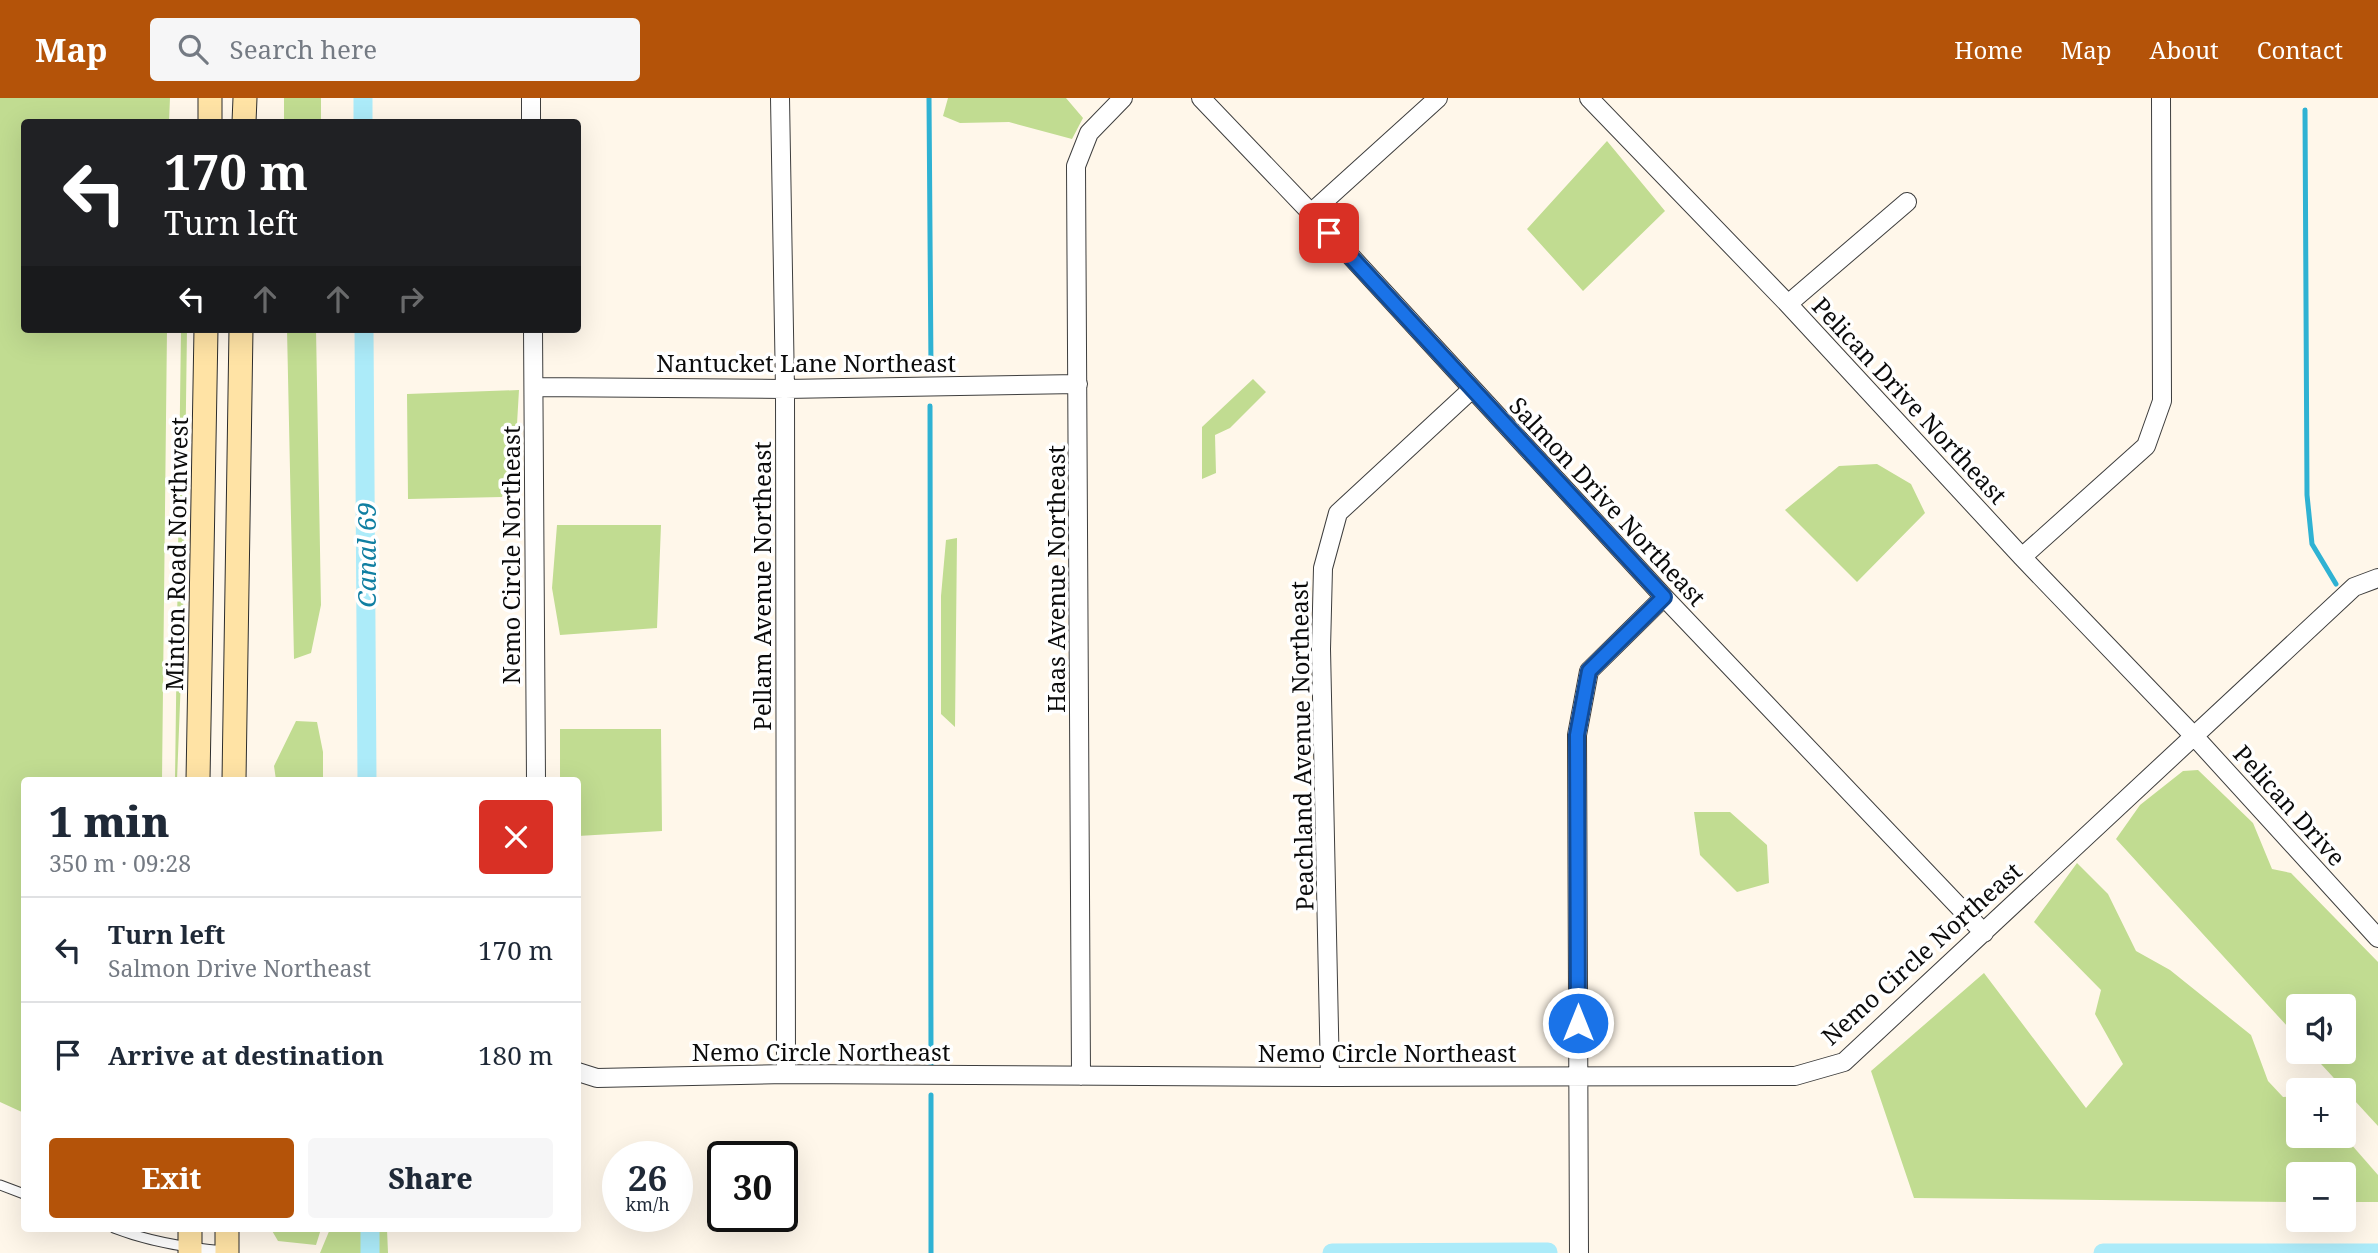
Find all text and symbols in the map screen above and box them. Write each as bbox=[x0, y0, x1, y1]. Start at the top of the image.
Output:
search box bbox=[150, 18, 640, 81]
text: Map bbox=[35, 27, 108, 72]
icon: search bbox=[174, 30, 212, 68]
text: Search here bbox=[230, 31, 377, 67]
text: Home bbox=[1954, 33, 2023, 66]
text: Map bbox=[2061, 33, 2112, 66]
text: About bbox=[2150, 33, 2219, 66]
text: Contact bbox=[2257, 33, 2343, 66]
text: 170 m bbox=[164, 138, 308, 204]
icon: left bbox=[49, 147, 140, 238]
text: Turn left bbox=[164, 201, 298, 244]
pin bbox=[1299, 203, 1359, 263]
icon: arrive bbox=[1310, 214, 1348, 252]
icon: left bbox=[173, 280, 211, 318]
icon: ahead bbox=[246, 280, 284, 318]
icon: ahead bbox=[319, 280, 357, 318]
icon: right bbox=[392, 280, 430, 318]
street label: Pelican Drive Northeast bbox=[1805, 289, 2015, 511]
street label: Nantucket Lane Northeast bbox=[656, 346, 956, 379]
street label: Salmon Drive Northeast bbox=[1502, 389, 1714, 613]
street label: Minton Road Northwest bbox=[157, 417, 195, 691]
street label: Nemo Circle Northeast bbox=[494, 426, 527, 684]
street label: Pellam Avenue Northeast bbox=[745, 441, 778, 731]
street label: Haas Avenue Northeast bbox=[1039, 445, 1072, 713]
water label: Canal 69 bbox=[348, 502, 384, 608]
street label: Peachland Avenue Northeast bbox=[1282, 581, 1320, 911]
street label: Pelican Drive bbox=[2227, 737, 2353, 873]
text: 1 min bbox=[49, 792, 170, 849]
button: close bbox=[479, 800, 553, 874]
text: 350 m · 09:28 bbox=[49, 847, 191, 879]
street label: Nemo Circle Northeast bbox=[1814, 854, 2028, 1052]
text: Turn left bbox=[108, 916, 225, 952]
icon: left bbox=[49, 931, 87, 969]
text: 170 m bbox=[478, 932, 553, 968]
text: Salmon Drive Northeast bbox=[108, 952, 371, 984]
position arrow bbox=[1541, 986, 1615, 1060]
map controls bbox=[2286, 994, 2356, 1232]
button: sound bbox=[2286, 994, 2356, 1064]
street label: Nemo Circle Northeast bbox=[692, 1035, 950, 1068]
icon: arrive bbox=[49, 1036, 87, 1074]
street label: Nemo Circle Northeast bbox=[1258, 1036, 1516, 1069]
text: Arrive at destination bbox=[108, 1037, 384, 1073]
text: 180 m bbox=[478, 1037, 553, 1073]
button: + bbox=[2286, 1078, 2356, 1148]
button: Exit bbox=[49, 1138, 294, 1218]
button: Share bbox=[308, 1138, 553, 1218]
speed limit sign: 30 bbox=[707, 1141, 798, 1232]
text: 26 bbox=[628, 1154, 667, 1201]
button: − bbox=[2286, 1162, 2356, 1232]
text: km/h bbox=[625, 1192, 670, 1216]

